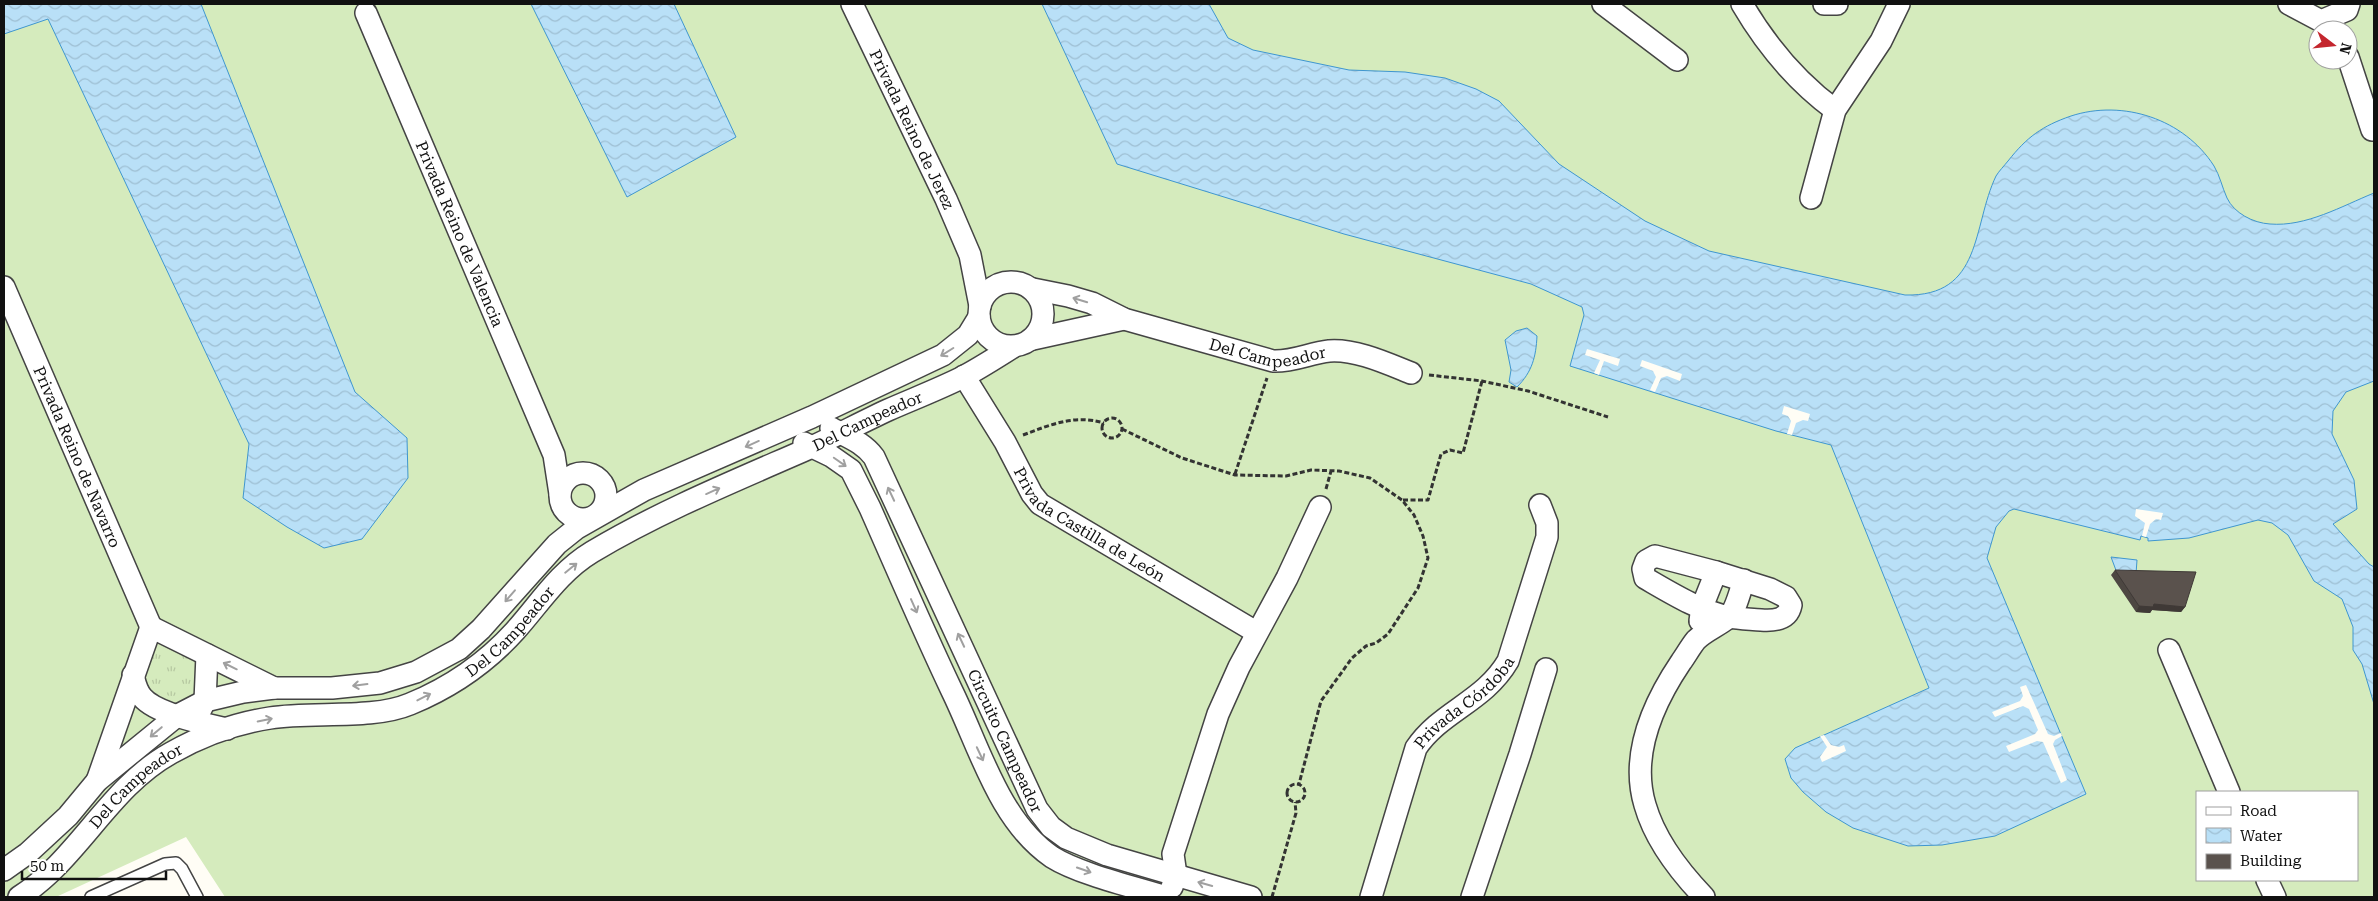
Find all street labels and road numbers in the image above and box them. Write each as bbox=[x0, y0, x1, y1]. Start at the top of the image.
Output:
street label: Privada Reino de Jerez bbox=[866, 46, 959, 212]
street label: Privada Reino de Valencia bbox=[412, 138, 508, 330]
street label: Del Campeador bbox=[1207, 334, 1327, 371]
street label: Privada Reino de Navarro bbox=[30, 363, 125, 551]
street label: Del Campeador bbox=[809, 387, 925, 455]
street label: Privada Castilla de León bbox=[1010, 464, 1169, 586]
street label: Del Campeador bbox=[462, 582, 558, 681]
street label: Privada Córdoba bbox=[1409, 653, 1518, 752]
street label: Circuito Campeador bbox=[964, 666, 1047, 816]
street label: Del Campeador bbox=[85, 739, 186, 832]

